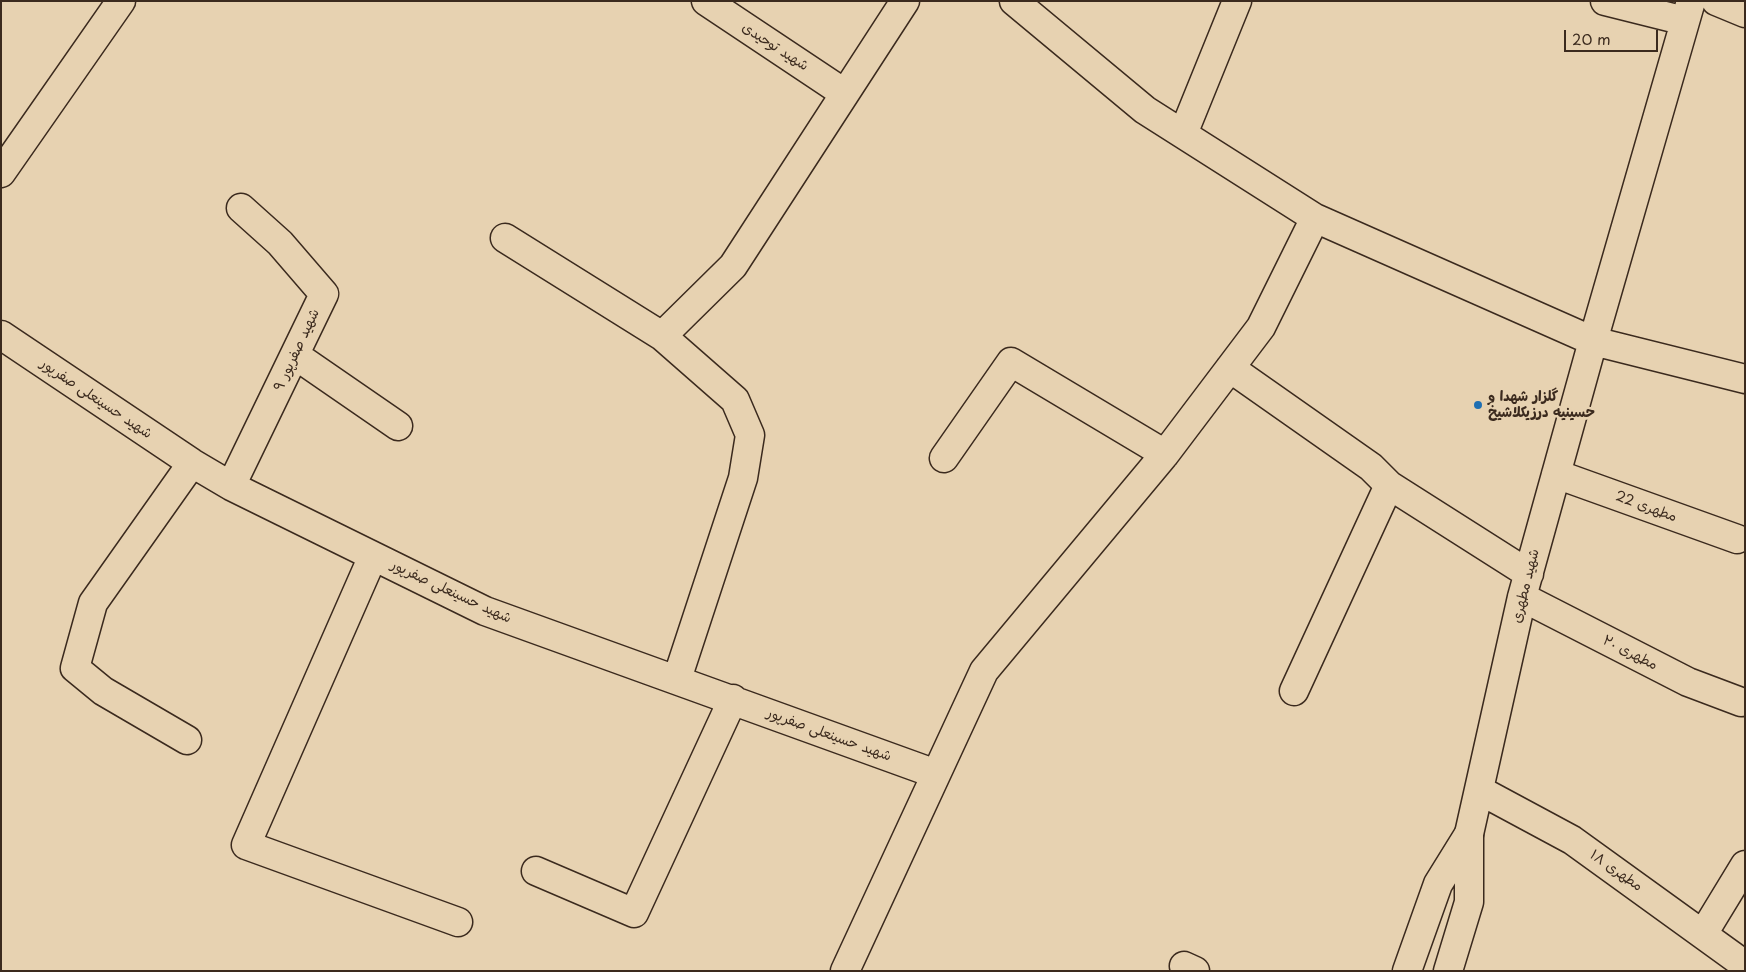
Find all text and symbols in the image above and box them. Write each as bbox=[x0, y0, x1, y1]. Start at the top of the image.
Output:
street label: شهید توحیدی bbox=[738, 19, 812, 75]
scale bar bbox=[1566, 20, 1660, 52]
text: 20 m bbox=[1572, 27, 1611, 50]
street label: شهید صفرپور ۹ bbox=[271, 306, 323, 394]
street label: شهید حسینعلی صفرپور bbox=[37, 355, 155, 443]
place label: گلزار شهدا و حسینیه درزیکلاشیخ bbox=[1488, 389, 1595, 422]
marker: گلزار شهدا و حسینیه درزیکلاشیخ bbox=[1472, 399, 1484, 411]
street label: مطهری 22 bbox=[1613, 488, 1679, 526]
street label: شهید مطهری bbox=[1509, 547, 1543, 625]
street label: شهید حسینعلی صفرپور bbox=[388, 557, 514, 627]
street label: مطهری ۲۰ bbox=[1600, 632, 1660, 674]
street label: شهید حسینعلی صفرپور bbox=[764, 705, 894, 765]
street label: مطهری ۱۸ bbox=[1586, 847, 1646, 895]

